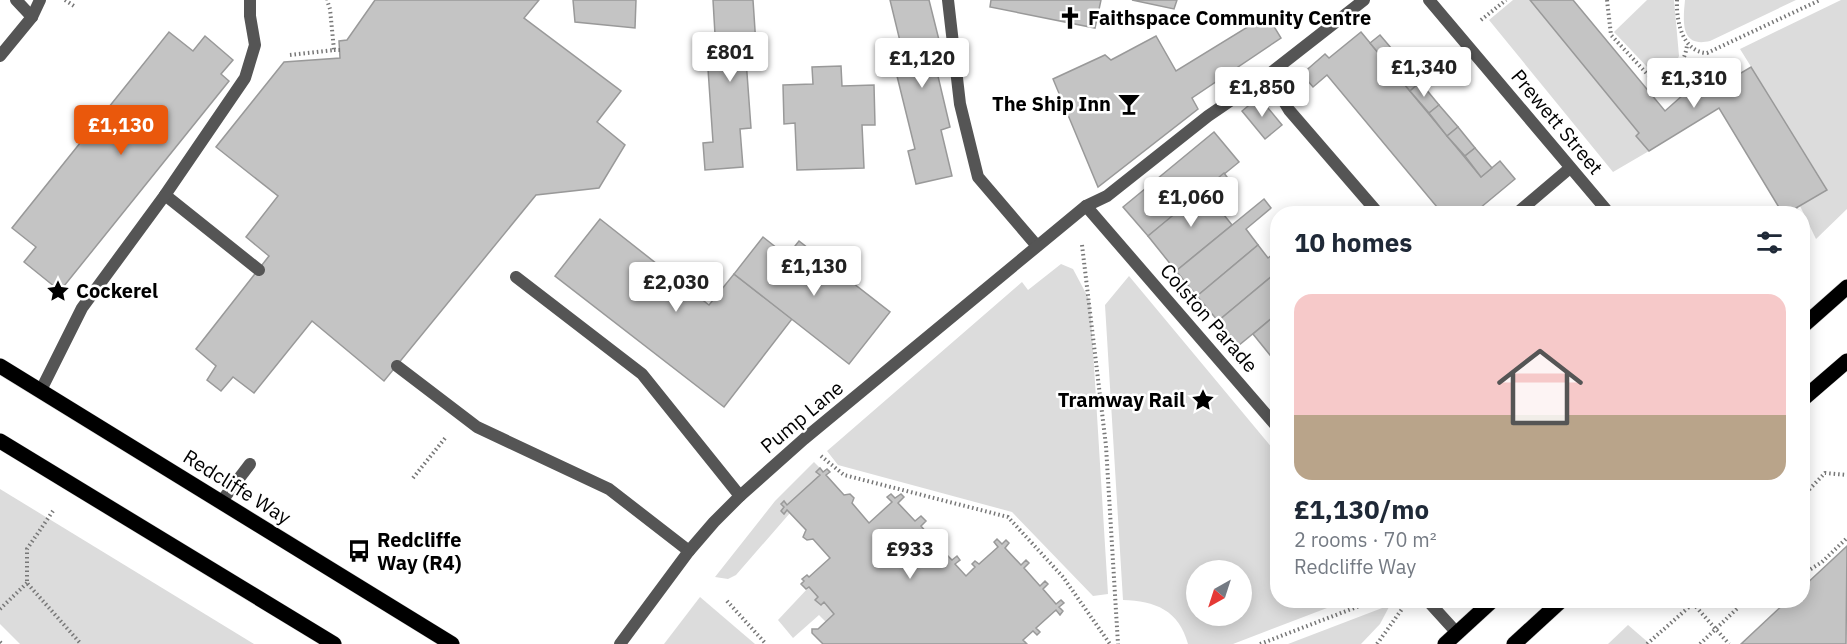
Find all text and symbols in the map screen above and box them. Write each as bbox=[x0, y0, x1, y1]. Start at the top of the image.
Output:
place label: Faithspace Community Centre bbox=[1088, 4, 1371, 31]
church icon: Faithspace Community Centre bbox=[1057, 5, 1083, 31]
pin: £801 bbox=[694, 32, 766, 83]
text: £801 bbox=[706, 38, 754, 65]
pin: £1,120 bbox=[873, 38, 971, 89]
text: £1,120 bbox=[889, 44, 955, 71]
pin: £1,340 bbox=[1375, 47, 1473, 98]
text: £1,340 bbox=[1391, 53, 1457, 80]
pin: £1,310 bbox=[1645, 58, 1743, 109]
street label: Prewett Street bbox=[1505, 63, 1609, 180]
text: £1,310 bbox=[1661, 64, 1727, 91]
pin: £1,850 bbox=[1213, 67, 1311, 118]
text: £1,850 bbox=[1229, 73, 1295, 100]
place label: The Ship Inn bbox=[992, 90, 1111, 117]
bar icon: The Ship Inn bbox=[1116, 91, 1142, 117]
pin: £1,130 bbox=[72, 105, 170, 156]
text: £1,130 bbox=[88, 111, 154, 138]
pin: £1,060 bbox=[1142, 177, 1240, 228]
text: £1,060 bbox=[1158, 183, 1224, 210]
text: 10 homes bbox=[1294, 225, 1412, 259]
icon: filters bbox=[1753, 226, 1786, 259]
pin: £1,130 bbox=[765, 246, 863, 297]
text: £1,130 bbox=[781, 252, 847, 279]
street label: Colston Parade bbox=[1155, 257, 1264, 378]
pin: £2,030 bbox=[627, 262, 725, 313]
text: £2,030 bbox=[643, 268, 709, 295]
place label: Cockerel bbox=[76, 277, 158, 304]
place icon: Cockerel bbox=[45, 278, 71, 304]
icon: home bbox=[1486, 333, 1594, 441]
street label: Pump Lane bbox=[755, 374, 849, 459]
place label: Tramway Rail bbox=[1058, 386, 1185, 413]
place icon: Tramway Rail bbox=[1190, 387, 1216, 413]
street label: Redcliffe Way bbox=[178, 443, 296, 530]
text: £1,130/mo bbox=[1294, 492, 1429, 526]
place label: Redcliffe Way (R4) bbox=[377, 526, 462, 576]
text: 2 rooms · 70 m² bbox=[1294, 526, 1437, 553]
pin: £933 bbox=[874, 529, 946, 580]
text: £933 bbox=[886, 535, 934, 562]
bus stop icon: Redcliffe Way (R4) bbox=[346, 538, 372, 564]
text: Redcliffe Way bbox=[1294, 553, 1416, 580]
north arrow bbox=[1186, 560, 1252, 626]
map controls bbox=[1186, 560, 1252, 626]

